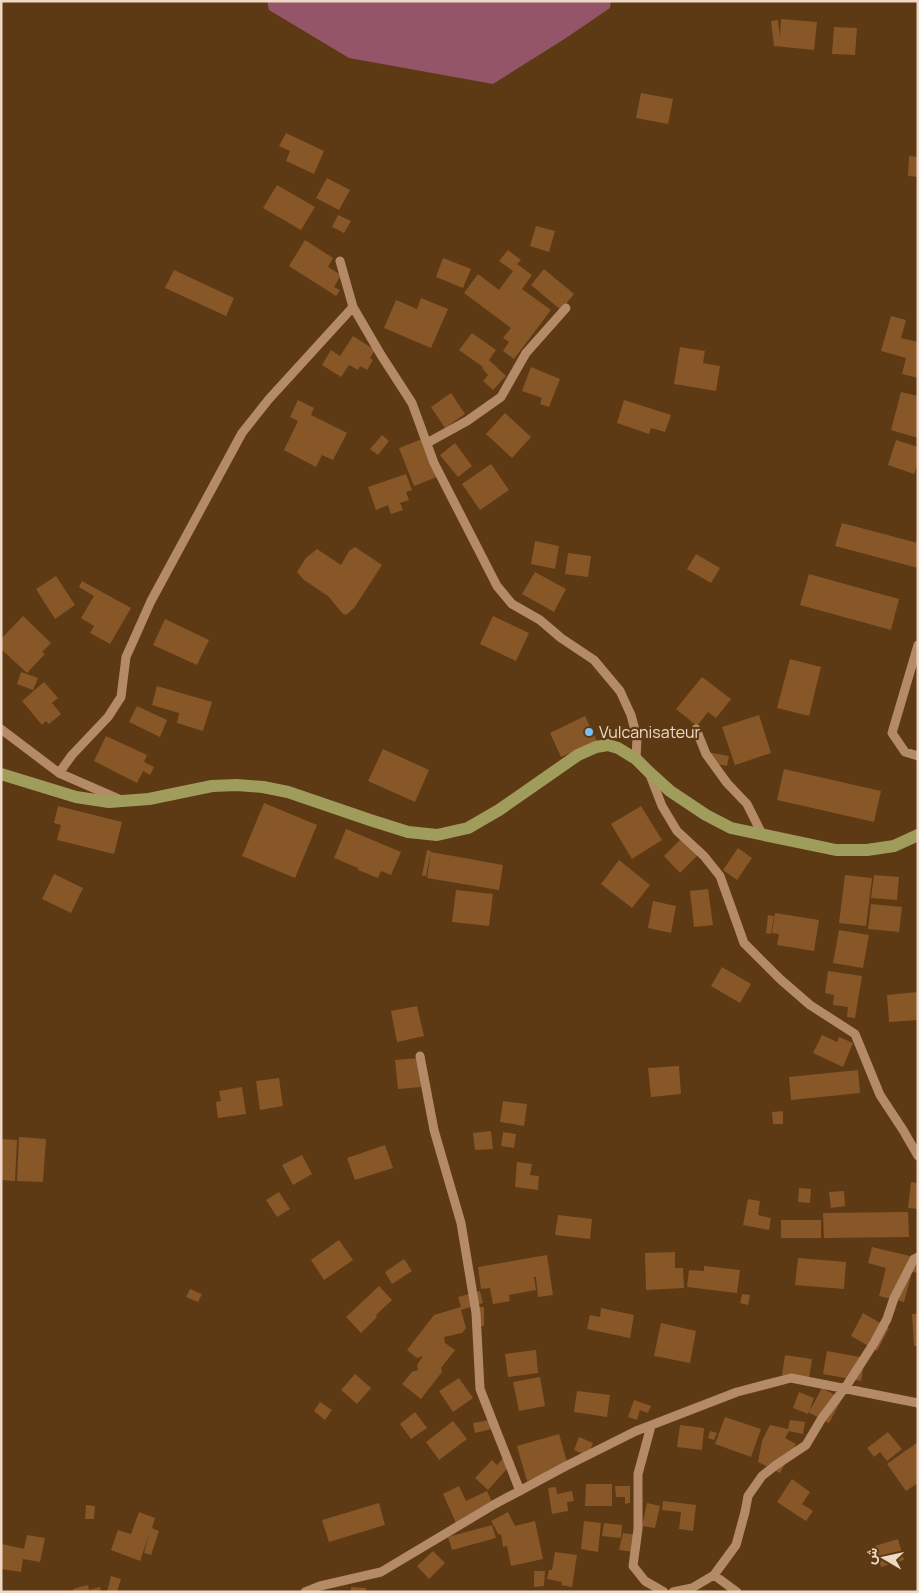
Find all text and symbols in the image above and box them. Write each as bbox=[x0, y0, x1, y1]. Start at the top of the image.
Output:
place label: Vulcanisateur bbox=[599, 721, 701, 743]
marker: Vulcanisateur bbox=[583, 726, 595, 738]
north arrow bbox=[859, 1533, 909, 1583]
text: ش bbox=[860, 1546, 881, 1566]

